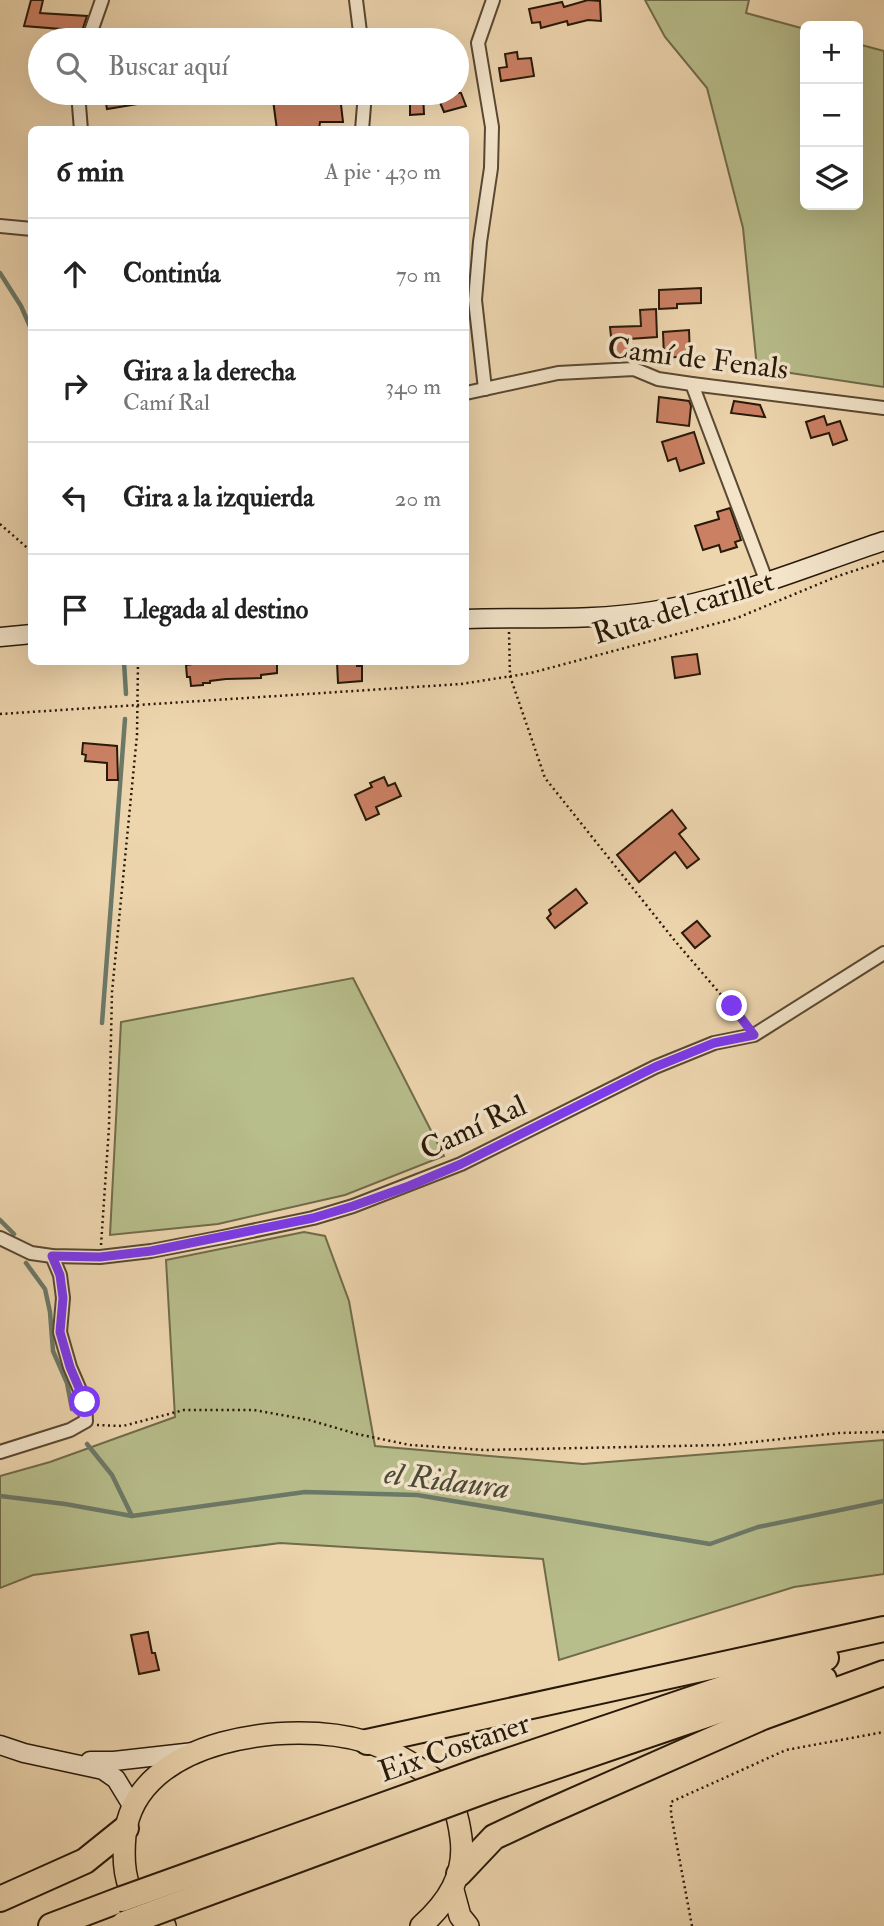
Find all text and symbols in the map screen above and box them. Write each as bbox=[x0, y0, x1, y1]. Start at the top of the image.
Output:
map controls bbox=[800, 21, 863, 210]
button: + bbox=[800, 21, 863, 84]
search box bbox=[28, 28, 469, 105]
icon: search bbox=[52, 48, 90, 86]
text: Buscar aquí bbox=[108, 51, 228, 83]
button: − bbox=[800, 84, 863, 147]
button: layers bbox=[800, 147, 863, 210]
text: 6 min bbox=[56, 153, 124, 190]
text: A pie · 430 m bbox=[324, 157, 441, 186]
icon: ahead bbox=[56, 255, 94, 293]
text: Continúa bbox=[123, 258, 221, 290]
text: 70 m bbox=[396, 260, 441, 289]
street label: Camí de Fenals bbox=[605, 329, 790, 388]
text: Gira a la derecha bbox=[123, 356, 296, 388]
icon: right bbox=[56, 367, 94, 405]
text: 340 m bbox=[385, 372, 441, 401]
text: Camí Ral bbox=[123, 388, 210, 417]
icon: left bbox=[56, 479, 94, 517]
text: Gira a la izquierda bbox=[123, 482, 314, 514]
text: 20 m bbox=[395, 484, 441, 513]
street label: Ruta del carillet bbox=[588, 562, 778, 653]
icon: arrive bbox=[56, 591, 94, 629]
text: Llegada al destino bbox=[123, 594, 308, 626]
route end bbox=[716, 990, 747, 1021]
street label: Camí Ral bbox=[414, 1087, 533, 1168]
route start bbox=[69, 1386, 100, 1417]
water label: el Ridaura bbox=[382, 1453, 512, 1508]
street label: Eix Costaner bbox=[374, 1704, 534, 1791]

